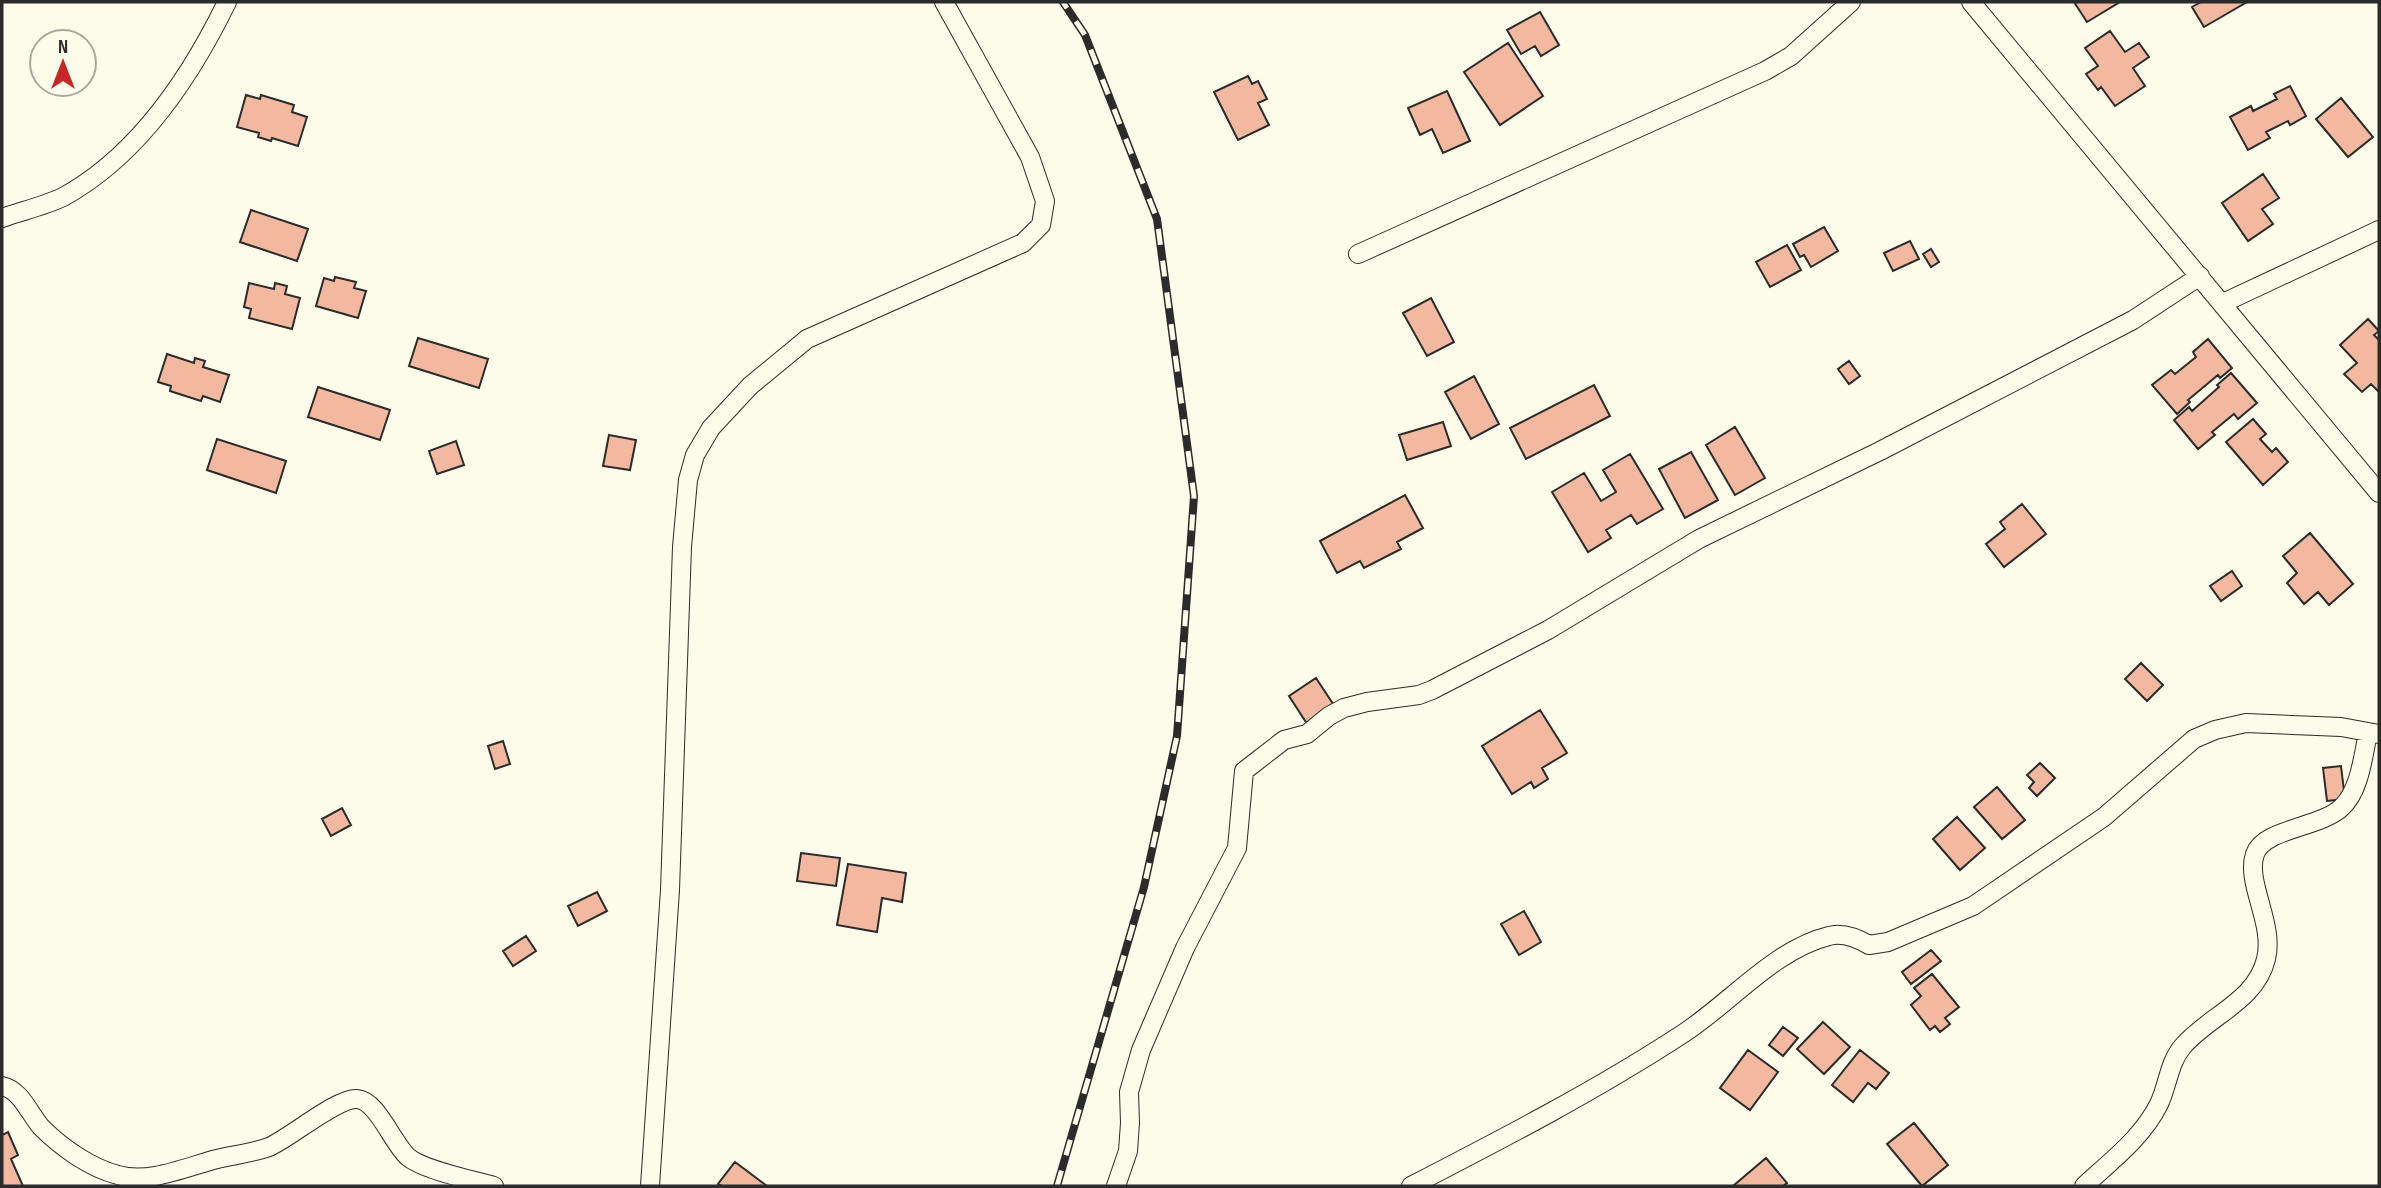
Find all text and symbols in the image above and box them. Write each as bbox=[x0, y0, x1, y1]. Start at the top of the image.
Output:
north arrow bbox=[28, 28, 98, 98]
text: N bbox=[58, 36, 68, 59]

